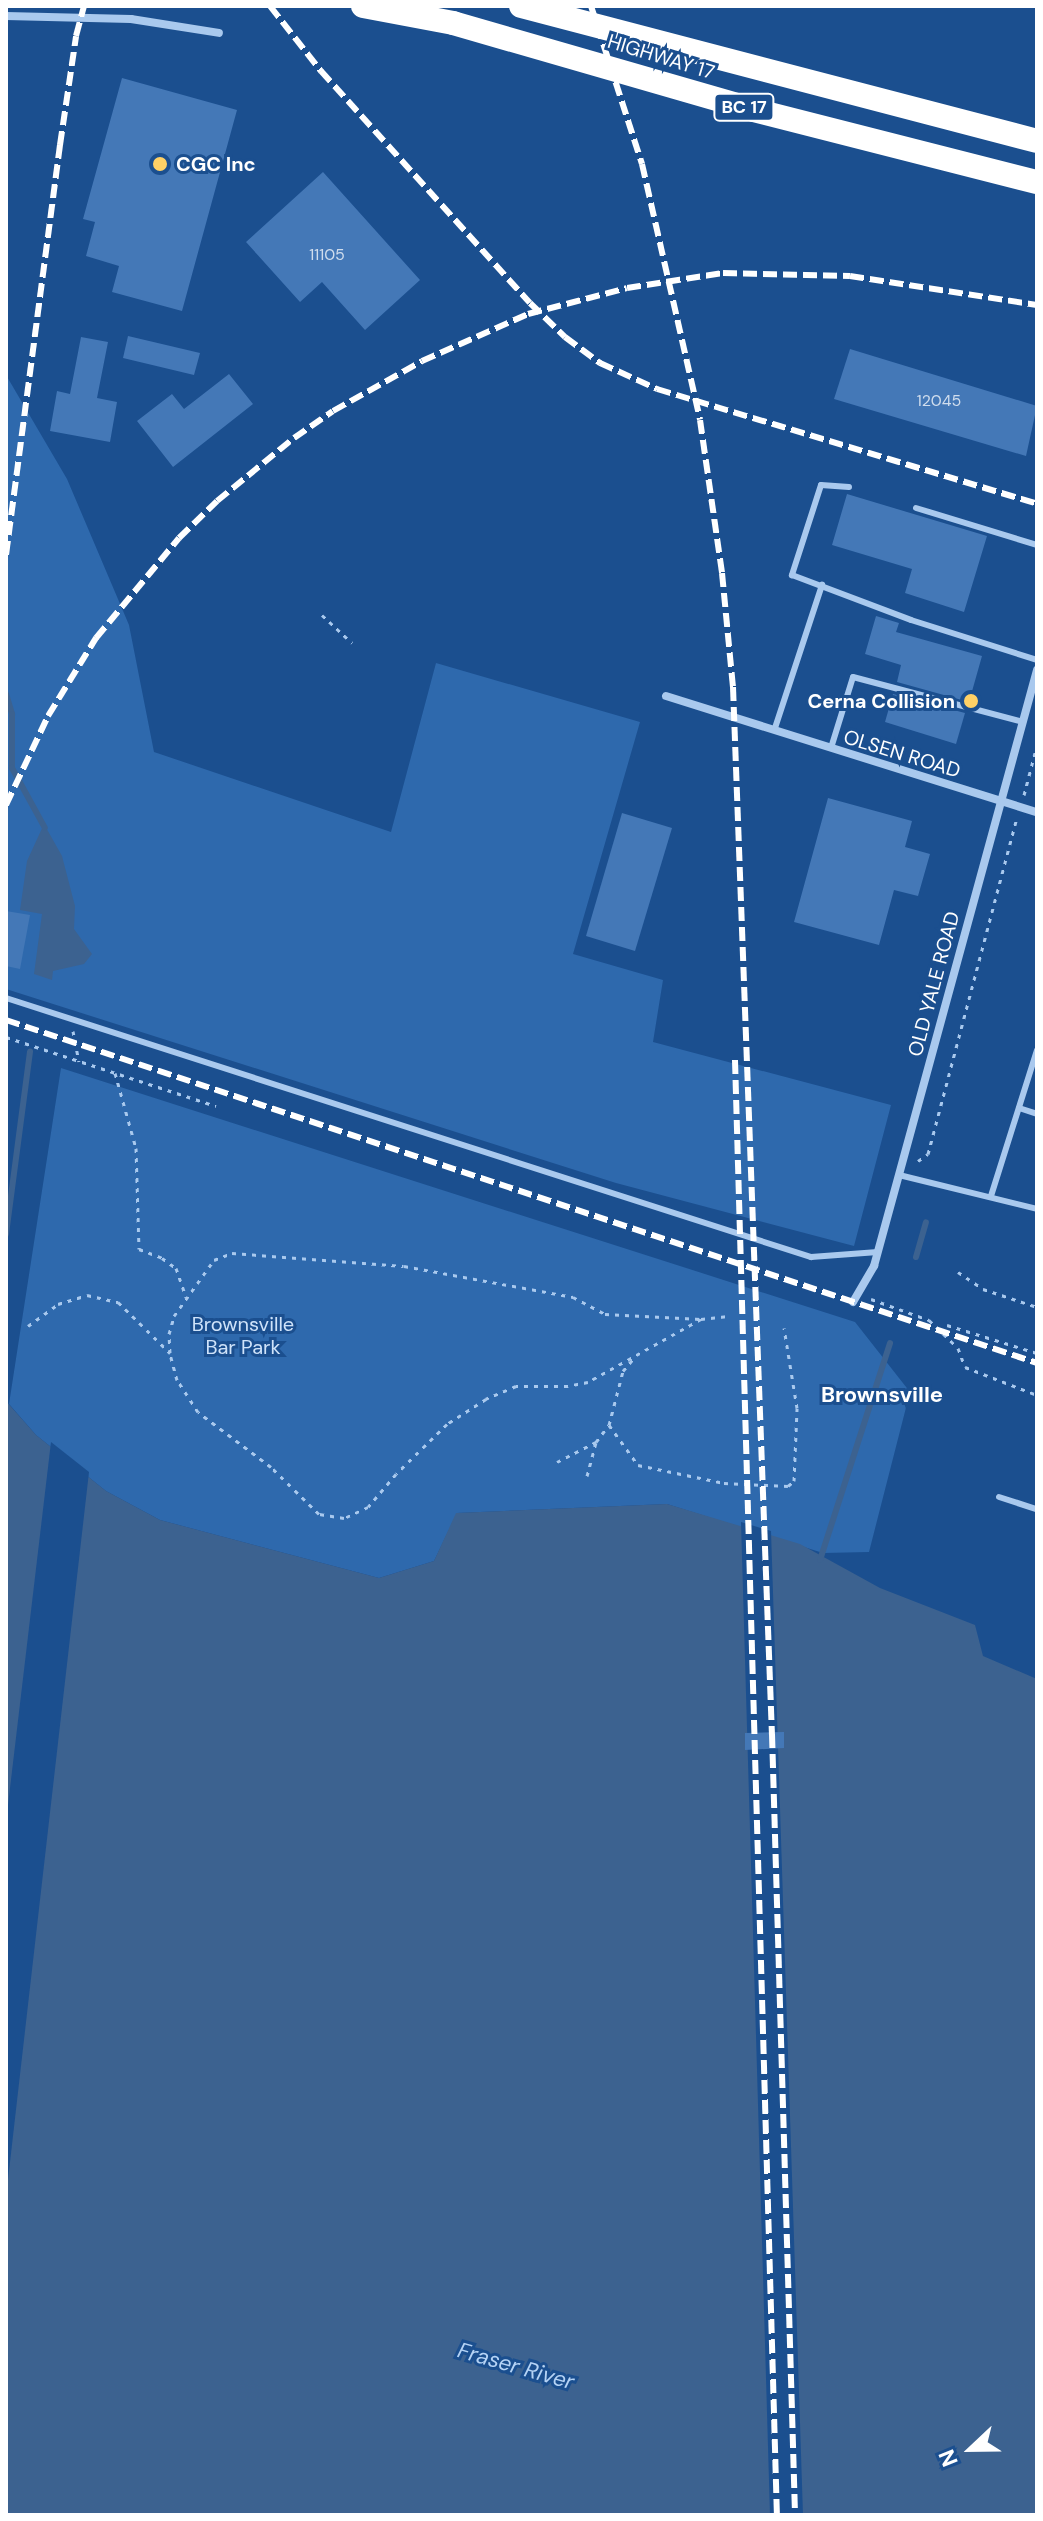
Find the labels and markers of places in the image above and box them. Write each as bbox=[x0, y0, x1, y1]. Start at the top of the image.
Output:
place label: CGC Inc bbox=[176, 152, 256, 176]
marker: CGC Inc bbox=[151, 155, 169, 173]
place label: Cerna Collision bbox=[807, 689, 955, 713]
marker: Cerna Collision bbox=[962, 692, 980, 710]

